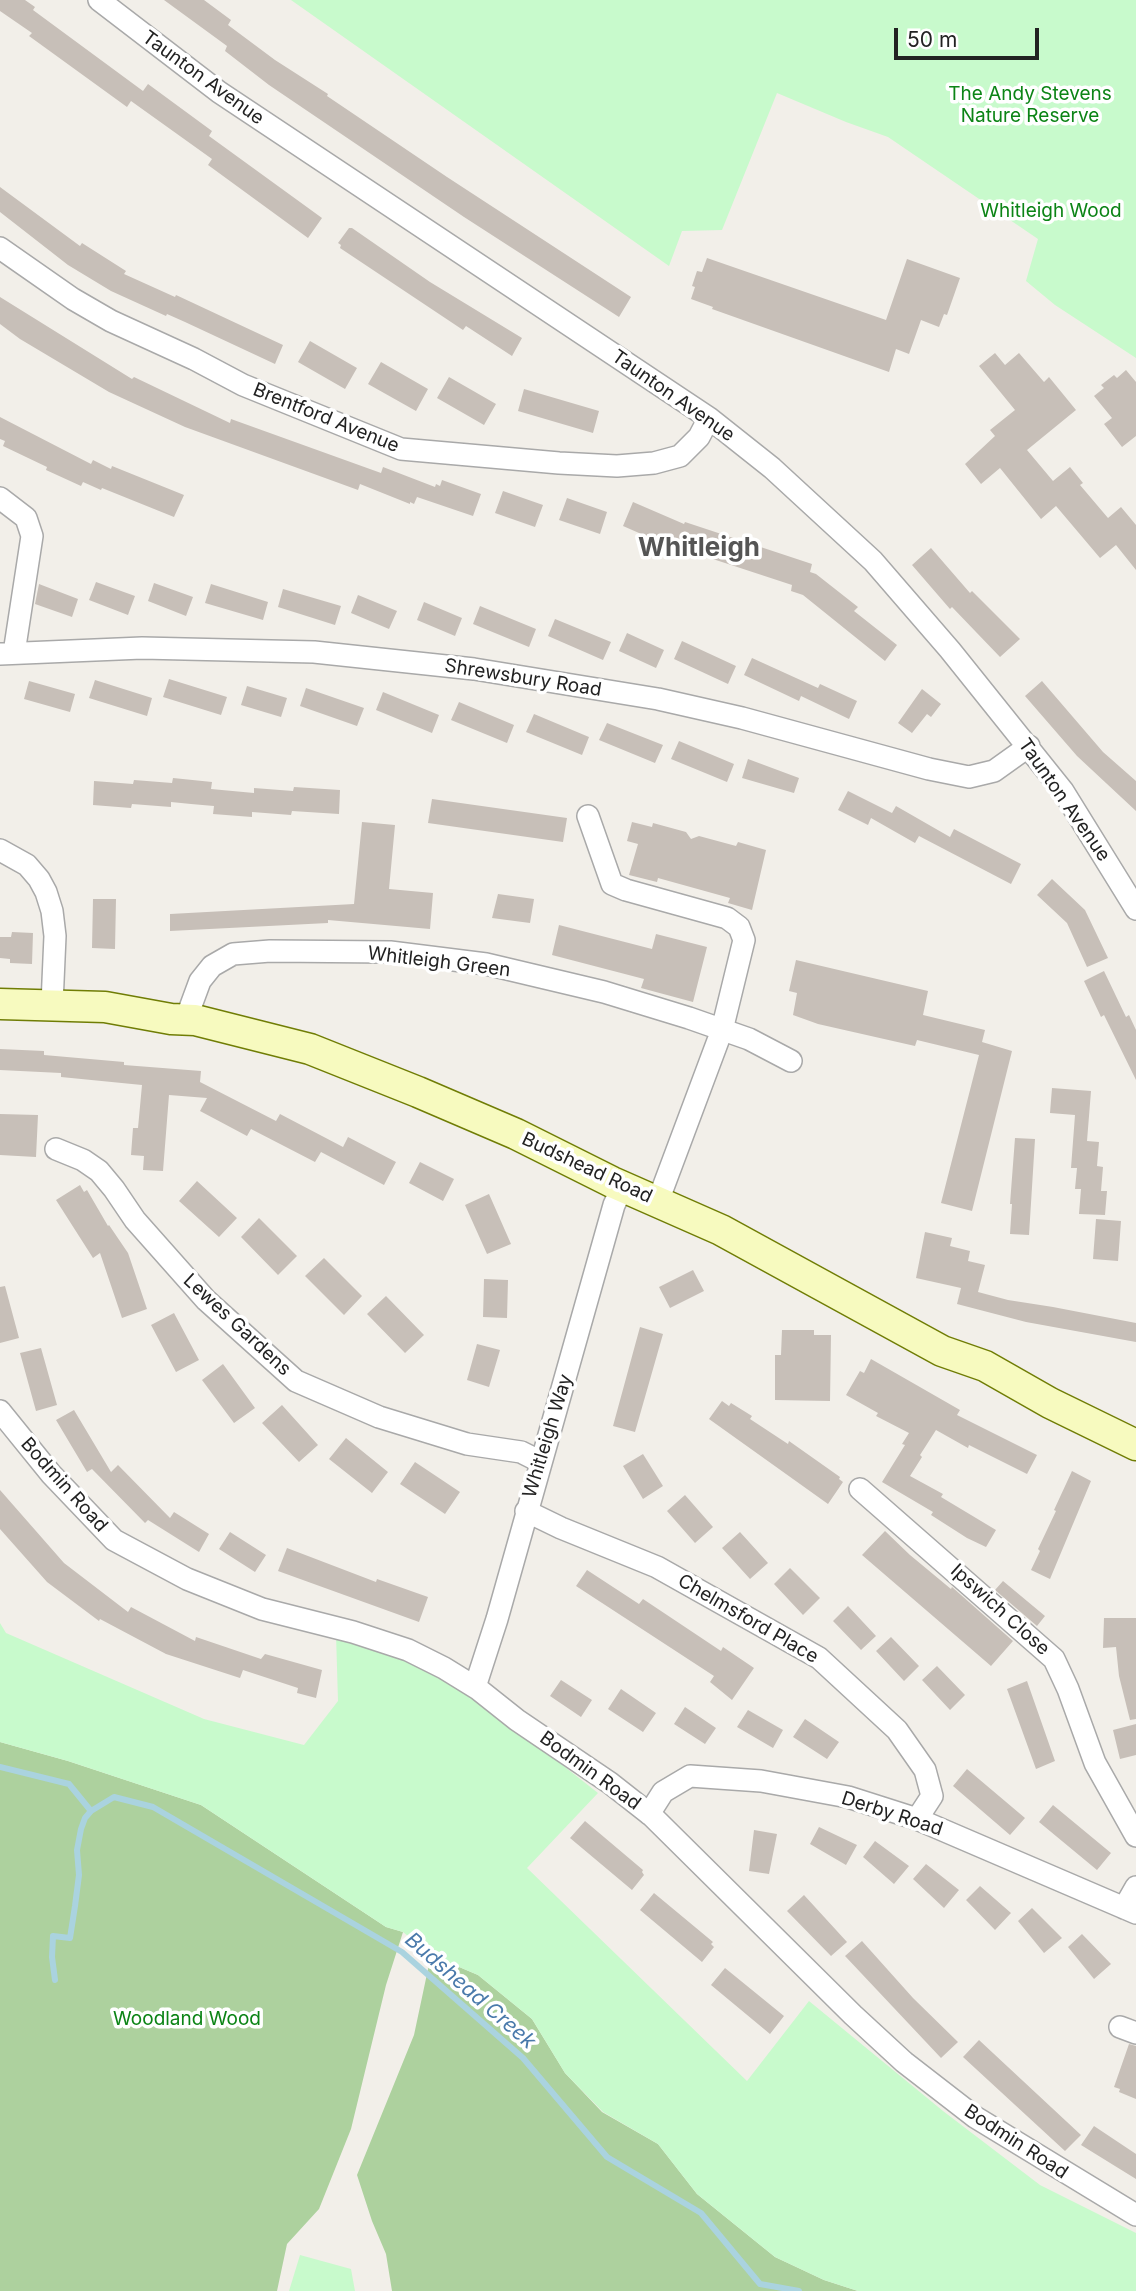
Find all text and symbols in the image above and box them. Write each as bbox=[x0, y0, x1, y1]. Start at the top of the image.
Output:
scale bar bbox=[898, 14, 1043, 58]
street label: Taunton Avenue bbox=[138, 26, 268, 130]
text: 50 m bbox=[907, 27, 957, 52]
park label: The Andy Stevens Nature Reserve bbox=[948, 83, 1112, 127]
park label: Whitleigh Wood bbox=[980, 200, 1122, 222]
street label: Taunton Avenue bbox=[607, 345, 739, 447]
street label: Brentford Avenue bbox=[250, 378, 402, 458]
district label: Whitleigh bbox=[638, 532, 760, 564]
street label: Shrewsbury Road bbox=[443, 654, 603, 702]
street label: Taunton Avenue bbox=[1013, 734, 1115, 866]
street label: Whitleigh Green bbox=[366, 942, 512, 982]
street label: Budshead Road bbox=[518, 1128, 656, 1208]
street label: Lewes Gardens bbox=[178, 1269, 296, 1381]
street label: Whitleigh Way bbox=[518, 1371, 578, 1501]
street label: Bodmin Road bbox=[16, 1433, 112, 1537]
street label: Ipswich Close bbox=[946, 1560, 1054, 1660]
street label: Chelmsford Place bbox=[674, 1570, 822, 1668]
street label: Bodmin Road bbox=[535, 1727, 645, 1815]
street label: Derby Road bbox=[838, 1787, 946, 1841]
water label: Budshead Creek bbox=[400, 1927, 540, 2055]
park label: Woodland Wood bbox=[113, 2008, 261, 2030]
street label: Bodmin Road bbox=[960, 2100, 1072, 2184]

